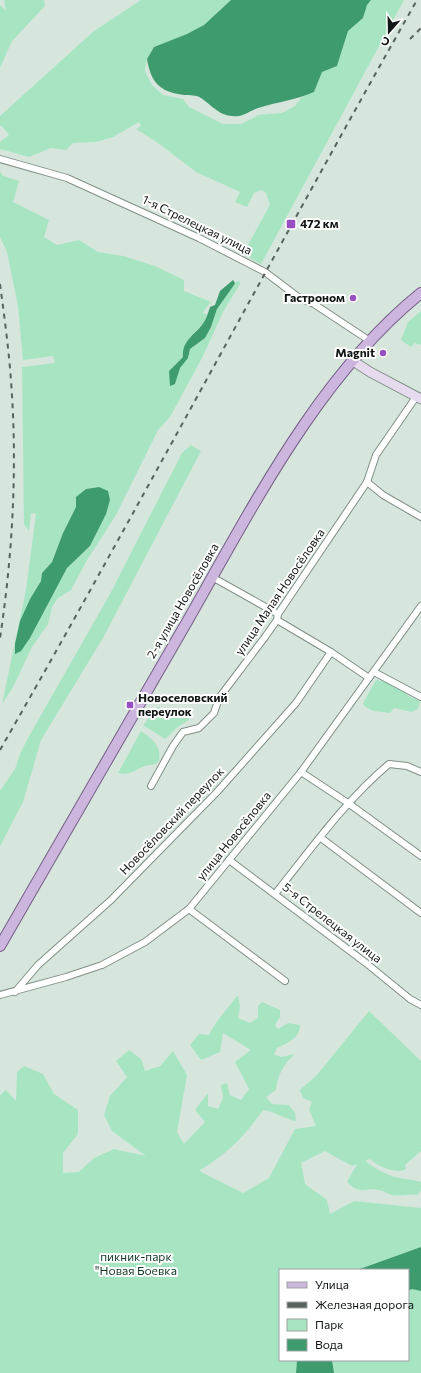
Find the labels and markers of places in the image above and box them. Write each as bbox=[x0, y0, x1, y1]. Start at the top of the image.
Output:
place label: 472 км bbox=[300, 216, 339, 230]
marker: 472 км bbox=[285, 218, 297, 230]
place label: Гастроном bbox=[284, 290, 345, 304]
marker: Гастроном bbox=[348, 293, 358, 303]
place label: Magnit bbox=[335, 345, 375, 359]
marker: Magnit bbox=[378, 348, 388, 358]
place label: Новоселовский переулок bbox=[138, 690, 228, 718]
marker: Новоселовский переулок bbox=[125, 700, 135, 710]

